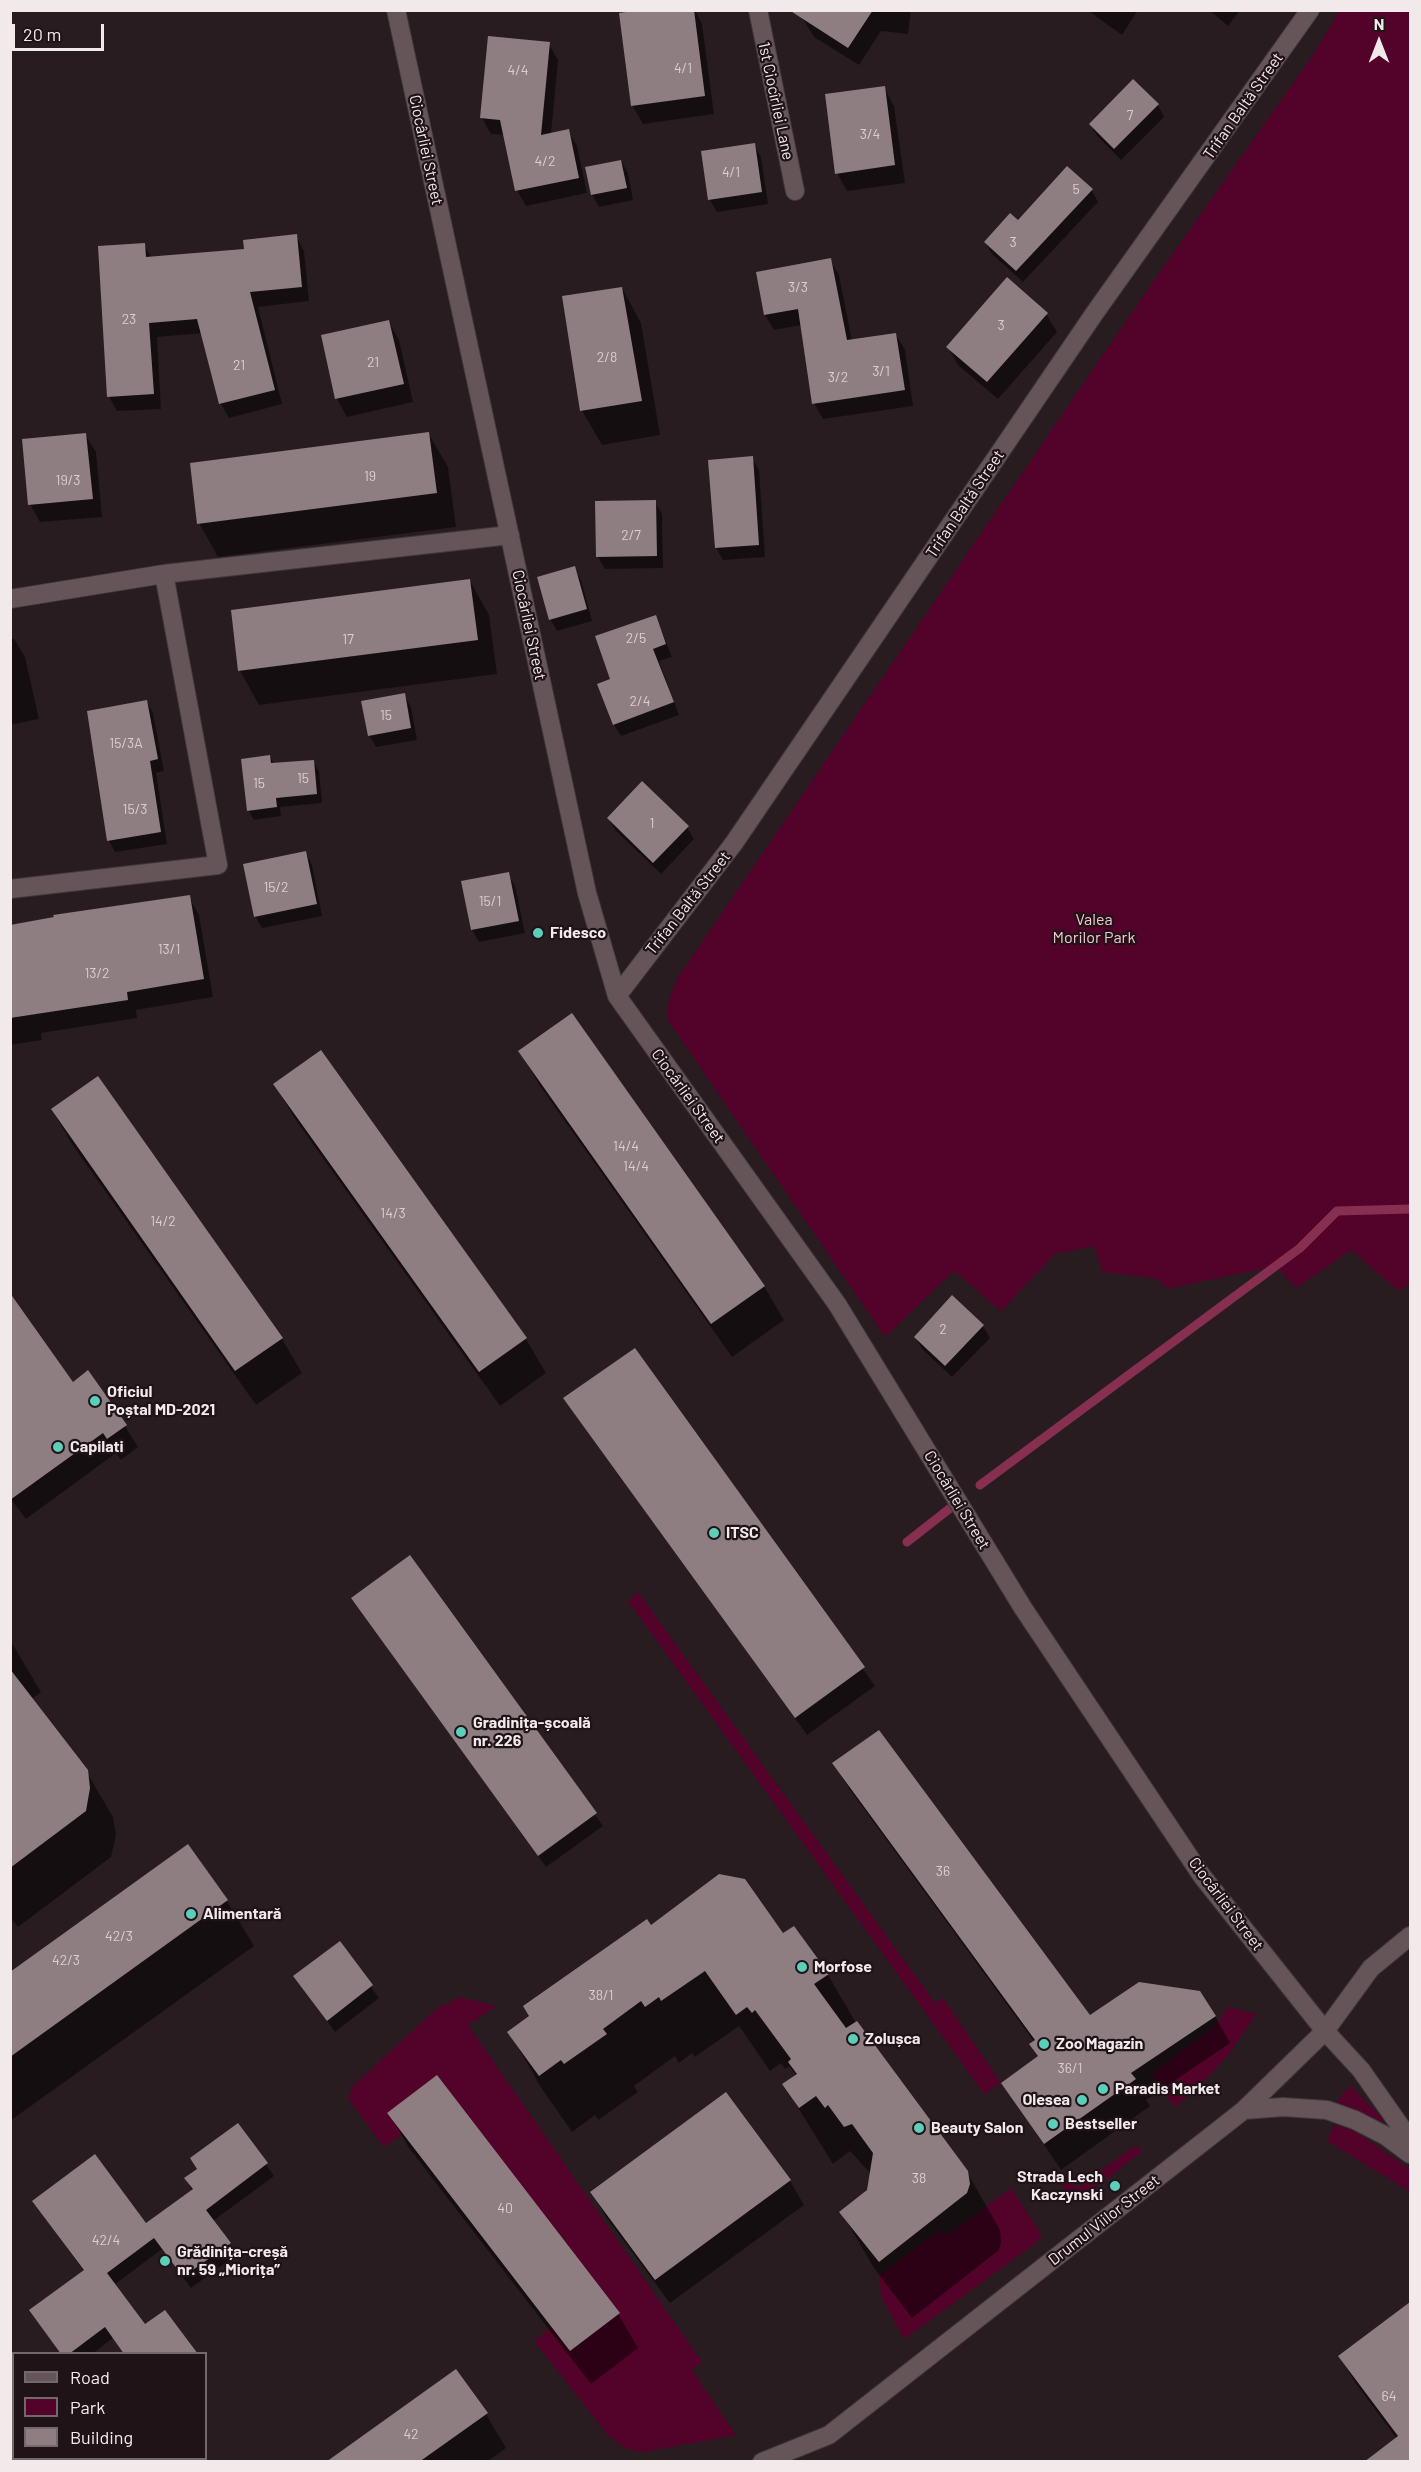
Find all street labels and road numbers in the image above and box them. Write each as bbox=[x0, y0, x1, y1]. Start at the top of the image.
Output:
street label: 1st Ciocîrliei Lane bbox=[754, 40, 798, 162]
street label: Trifan Baltă Street bbox=[1199, 49, 1287, 163]
street label: Ciocârliei Street bbox=[405, 93, 447, 207]
street label: Trifan Baltă Street bbox=[922, 446, 1008, 562]
street label: Ciocârliei Street bbox=[508, 568, 550, 682]
street label: Trifan Baltă Street bbox=[642, 847, 734, 959]
street label: Ciocârliei Street bbox=[647, 1045, 729, 1147]
street label: Ciocârliei Street bbox=[920, 1447, 994, 1553]
street label: Ciocârliei Street bbox=[1185, 1853, 1267, 1955]
street label: Drumul Viilor Street bbox=[1045, 2171, 1163, 2269]

